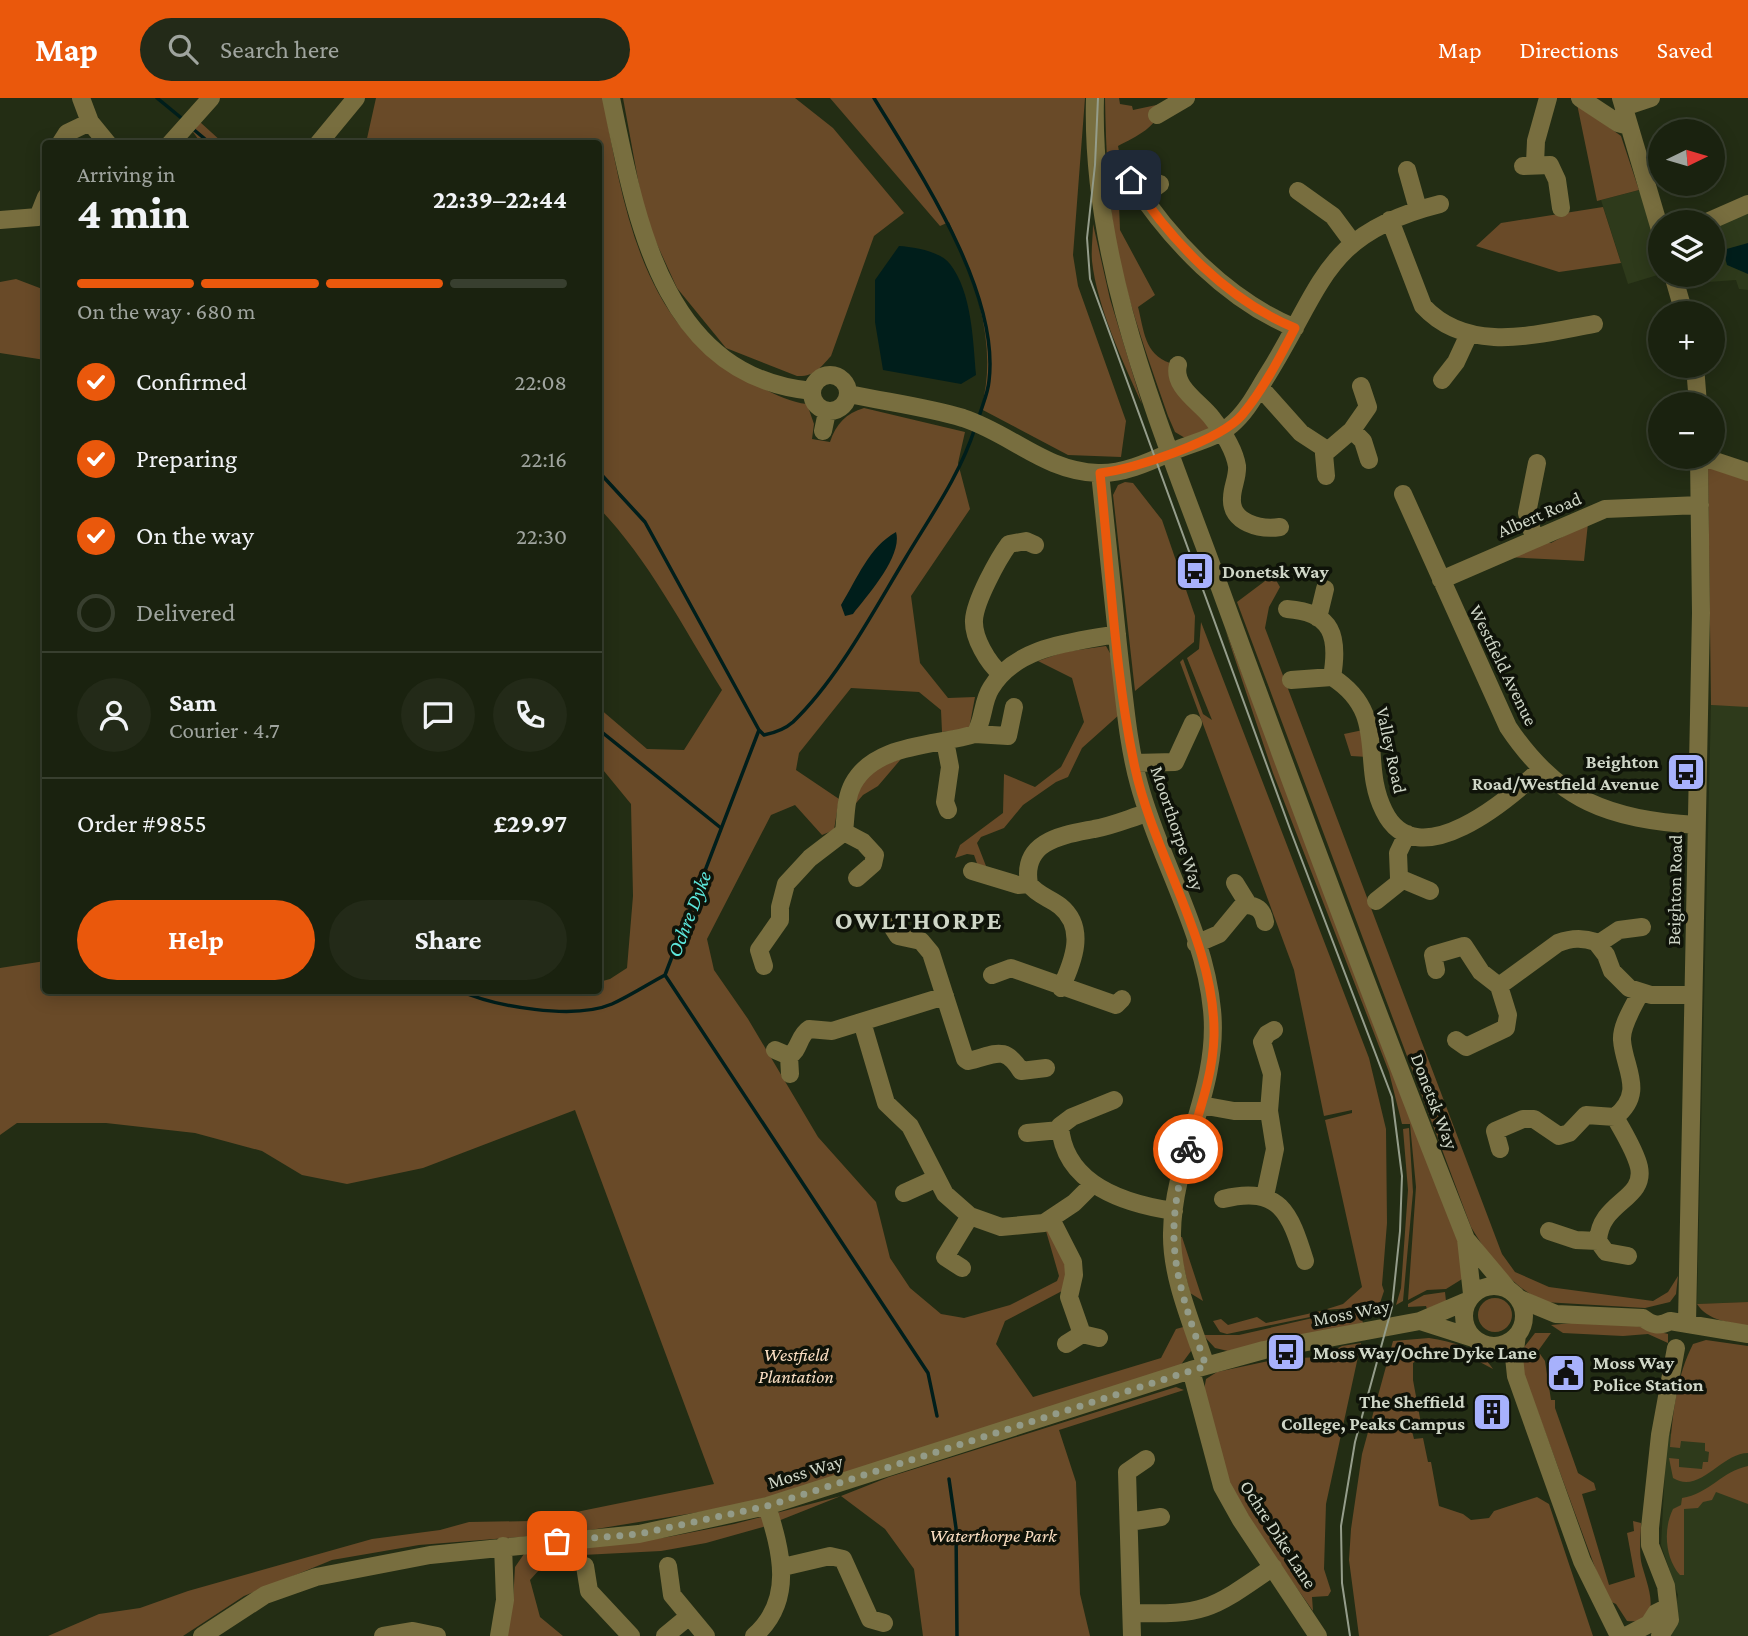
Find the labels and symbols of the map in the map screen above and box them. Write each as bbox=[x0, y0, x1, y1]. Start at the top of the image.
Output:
north arrow bbox=[1648, 119, 1726, 196]
pin bbox=[1101, 150, 1161, 210]
street label: Albert Road bbox=[1494, 487, 1584, 542]
bus stop icon: Donetsk Way bbox=[1174, 550, 1216, 592]
place label: Donetsk Way bbox=[1222, 561, 1329, 582]
street label: Westfield Avenue bbox=[1465, 601, 1542, 729]
street label: Valley Road bbox=[1372, 705, 1411, 795]
place label: Beighton Road/Westfield Avenue bbox=[1472, 751, 1659, 794]
bus stop icon: Beighton Road/Westfield Avenue bbox=[1665, 751, 1707, 793]
street label: Moorthorpe Way bbox=[1146, 763, 1209, 893]
street label: Beighton Road bbox=[1663, 834, 1686, 946]
water label: Ochre Dyke bbox=[662, 868, 716, 960]
district label: OWLTHORPE bbox=[835, 906, 1003, 935]
street label: Donetsk Way bbox=[1407, 1050, 1462, 1152]
courier bbox=[1153, 1114, 1223, 1184]
street label: Moss Way bbox=[1311, 1295, 1391, 1330]
bus stop icon: Moss Way/Ochre Dyke Lane bbox=[1265, 1331, 1307, 1373]
place label: Moss Way/Ochre Dyke Lane bbox=[1313, 1342, 1537, 1363]
park label: Westfield Plantation bbox=[758, 1344, 834, 1387]
public building icon: Moss Way Police Station bbox=[1545, 1352, 1587, 1394]
place label: Moss Way Police Station bbox=[1593, 1352, 1704, 1395]
place label: The Sheffield College, Peaks Campus bbox=[1281, 1391, 1466, 1434]
building icon: The Sheffield College, Peaks Campus bbox=[1471, 1391, 1513, 1433]
street label: Moss Way bbox=[765, 1450, 846, 1493]
street label: Ochre Dike Lane bbox=[1236, 1476, 1321, 1592]
pin bbox=[527, 1511, 587, 1571]
park label: Waterthorpe Park bbox=[929, 1525, 1057, 1546]

